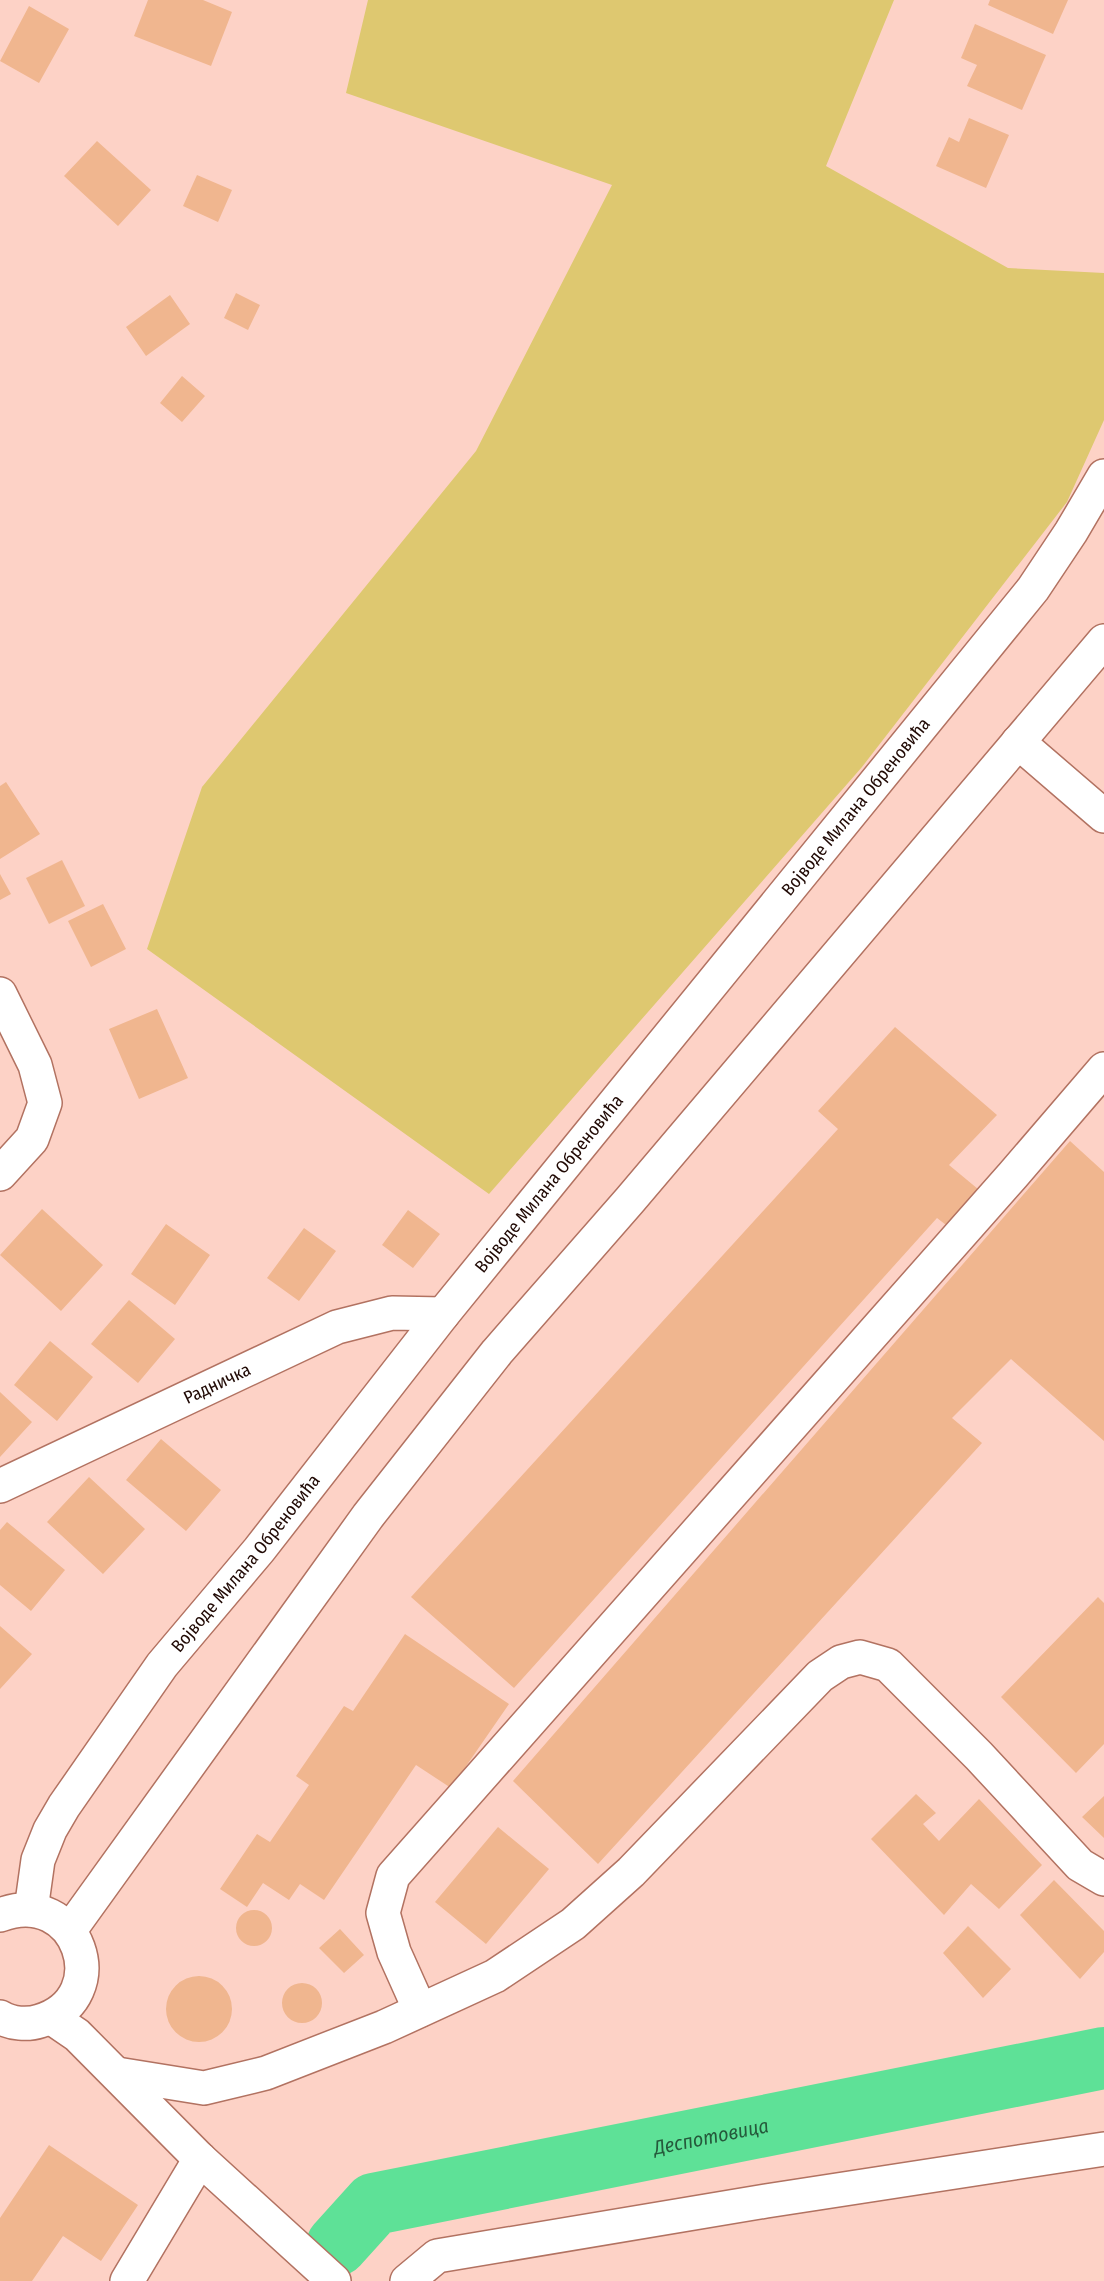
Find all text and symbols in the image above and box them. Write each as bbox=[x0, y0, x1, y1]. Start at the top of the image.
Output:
street label: Војводе Милана Обреновића bbox=[777, 713, 935, 900]
street label: Војводе Милана Обреновића bbox=[470, 1090, 628, 1277]
street label: Радничка bbox=[180, 1358, 254, 1409]
street label: Војводе Милана Обреновића bbox=[167, 1470, 325, 1657]
water label: Деспотовица bbox=[650, 2113, 771, 2160]

